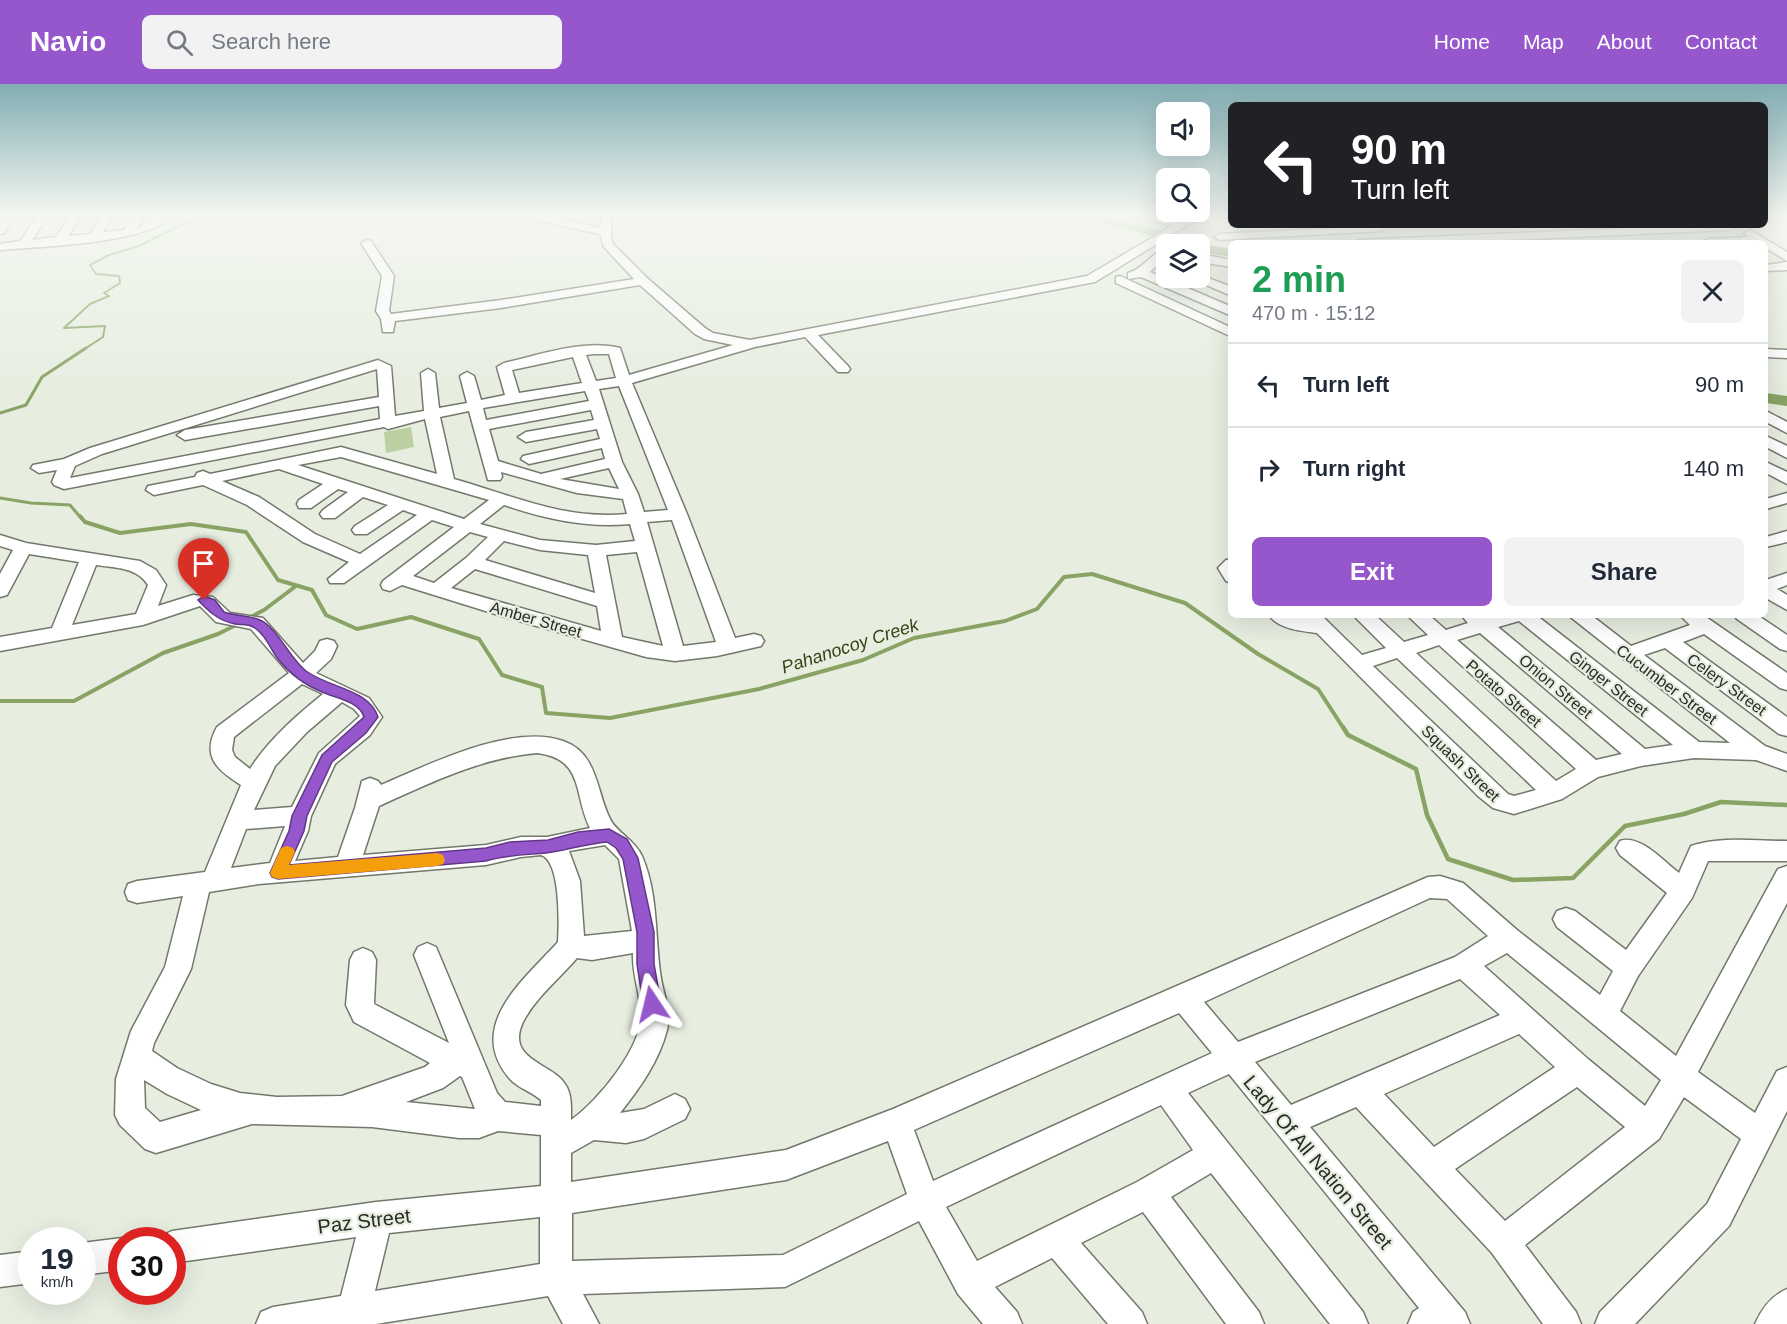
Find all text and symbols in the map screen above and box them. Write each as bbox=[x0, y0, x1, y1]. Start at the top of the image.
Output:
search box bbox=[142, 15, 562, 69]
text: Navio bbox=[30, 26, 106, 57]
icon: search bbox=[163, 26, 196, 59]
text: Search here bbox=[211, 29, 331, 54]
text: Home bbox=[1434, 30, 1490, 53]
text: Map bbox=[1523, 30, 1564, 53]
text: About bbox=[1597, 30, 1652, 53]
text: Contact bbox=[1685, 30, 1757, 53]
map controls bbox=[1156, 102, 1210, 288]
button: sound bbox=[1156, 102, 1210, 156]
icon: left bbox=[1252, 126, 1330, 204]
text: 90 m bbox=[1351, 126, 1447, 173]
button: search bbox=[1156, 168, 1210, 222]
text: Turn left bbox=[1351, 175, 1449, 205]
button: layers bbox=[1156, 234, 1210, 288]
text: 2 min bbox=[1252, 259, 1346, 300]
button: close bbox=[1681, 260, 1744, 323]
text: 470 m · 15:12 bbox=[1252, 302, 1375, 324]
icon: left bbox=[1252, 369, 1285, 402]
text: Turn left bbox=[1303, 372, 1389, 397]
text: 90 m bbox=[1695, 372, 1744, 397]
icon: right bbox=[1252, 453, 1285, 486]
text: Turn right bbox=[1303, 456, 1405, 481]
text: 140 m bbox=[1683, 456, 1744, 481]
button: Exit bbox=[1252, 537, 1492, 606]
button: Share bbox=[1504, 537, 1744, 606]
pin bbox=[178, 538, 229, 600]
icon: arrive bbox=[187, 547, 220, 580]
street label: Amber Street bbox=[488, 598, 584, 641]
water label: Pahanocoy Creek bbox=[779, 614, 922, 678]
street label: Cucumber Street bbox=[1613, 641, 1721, 728]
street label: Ginger Street bbox=[1566, 647, 1652, 720]
street label: Celery Street bbox=[1684, 650, 1770, 719]
street label: Onion Street bbox=[1516, 651, 1596, 722]
street label: Potato Street bbox=[1463, 656, 1545, 731]
street label: Squash Street bbox=[1418, 722, 1503, 805]
position arrow bbox=[620, 972, 684, 1036]
street label: Lady Of All Nation Street bbox=[1239, 1071, 1397, 1253]
street label: Paz Street bbox=[316, 1204, 412, 1238]
speed limit sign: 30 bbox=[108, 1227, 186, 1305]
text: 19 bbox=[40, 1242, 74, 1275]
text: km/h bbox=[41, 1273, 73, 1290]

